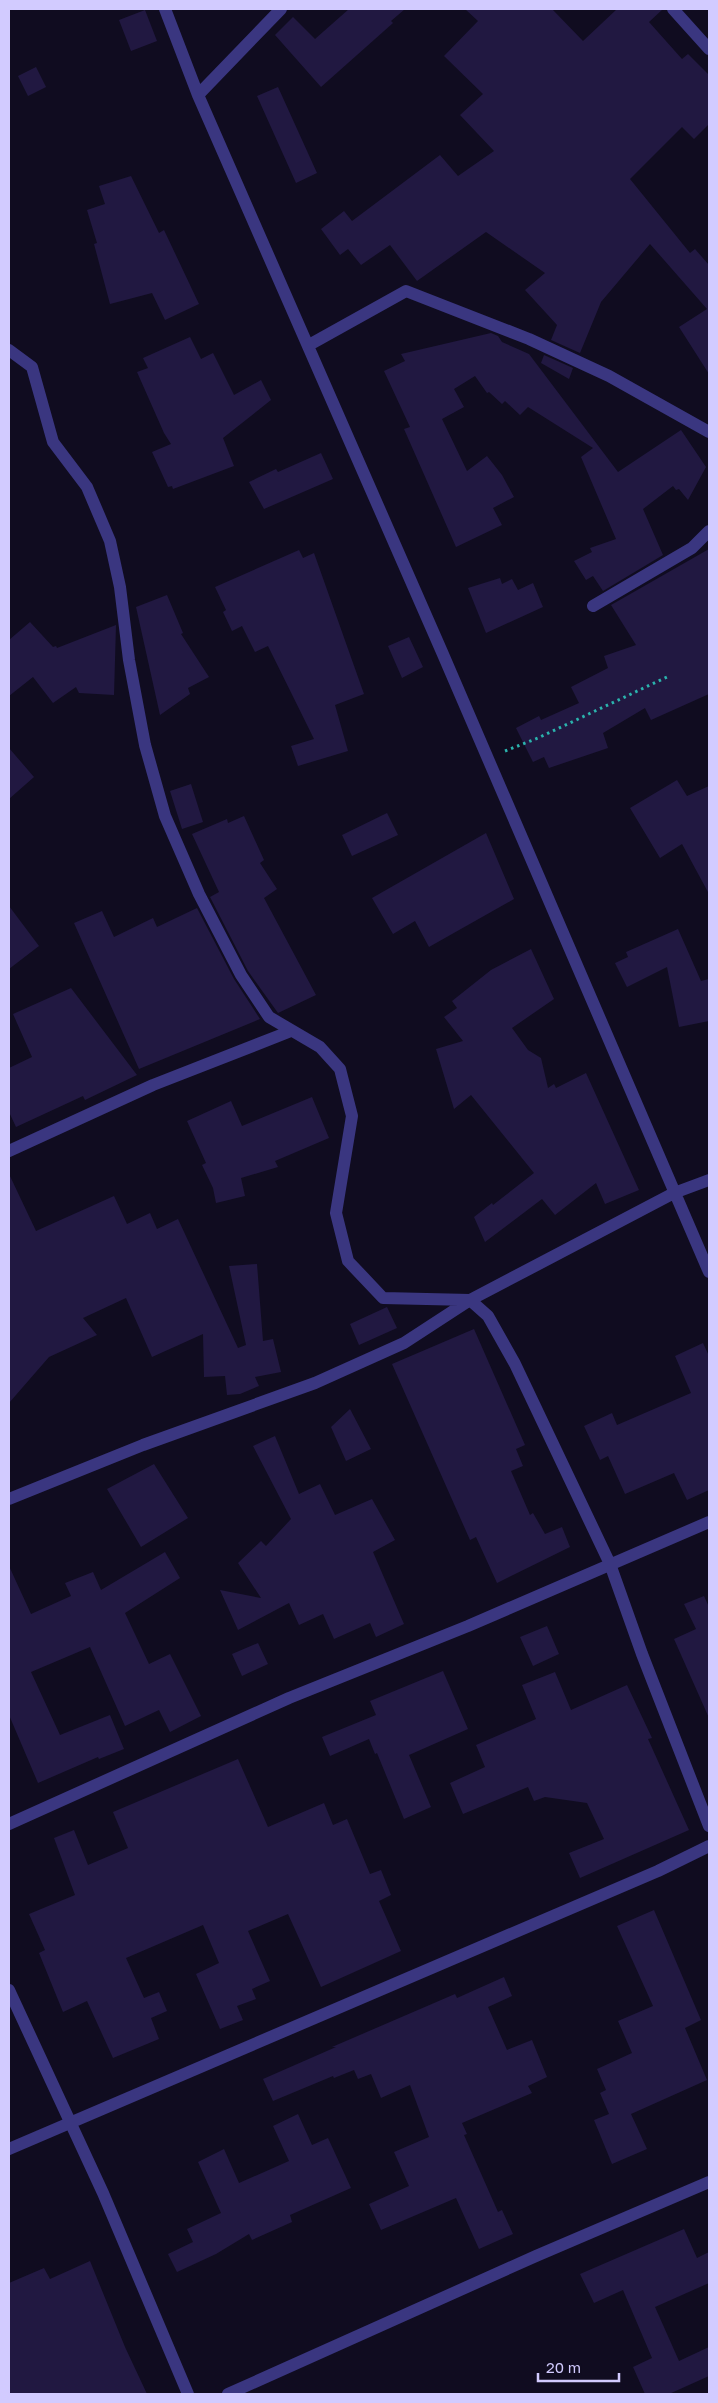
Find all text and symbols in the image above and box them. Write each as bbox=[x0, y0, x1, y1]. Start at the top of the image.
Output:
scale bar bbox=[538, 2350, 619, 2382]
text: 20 m bbox=[546, 2358, 581, 2376]

